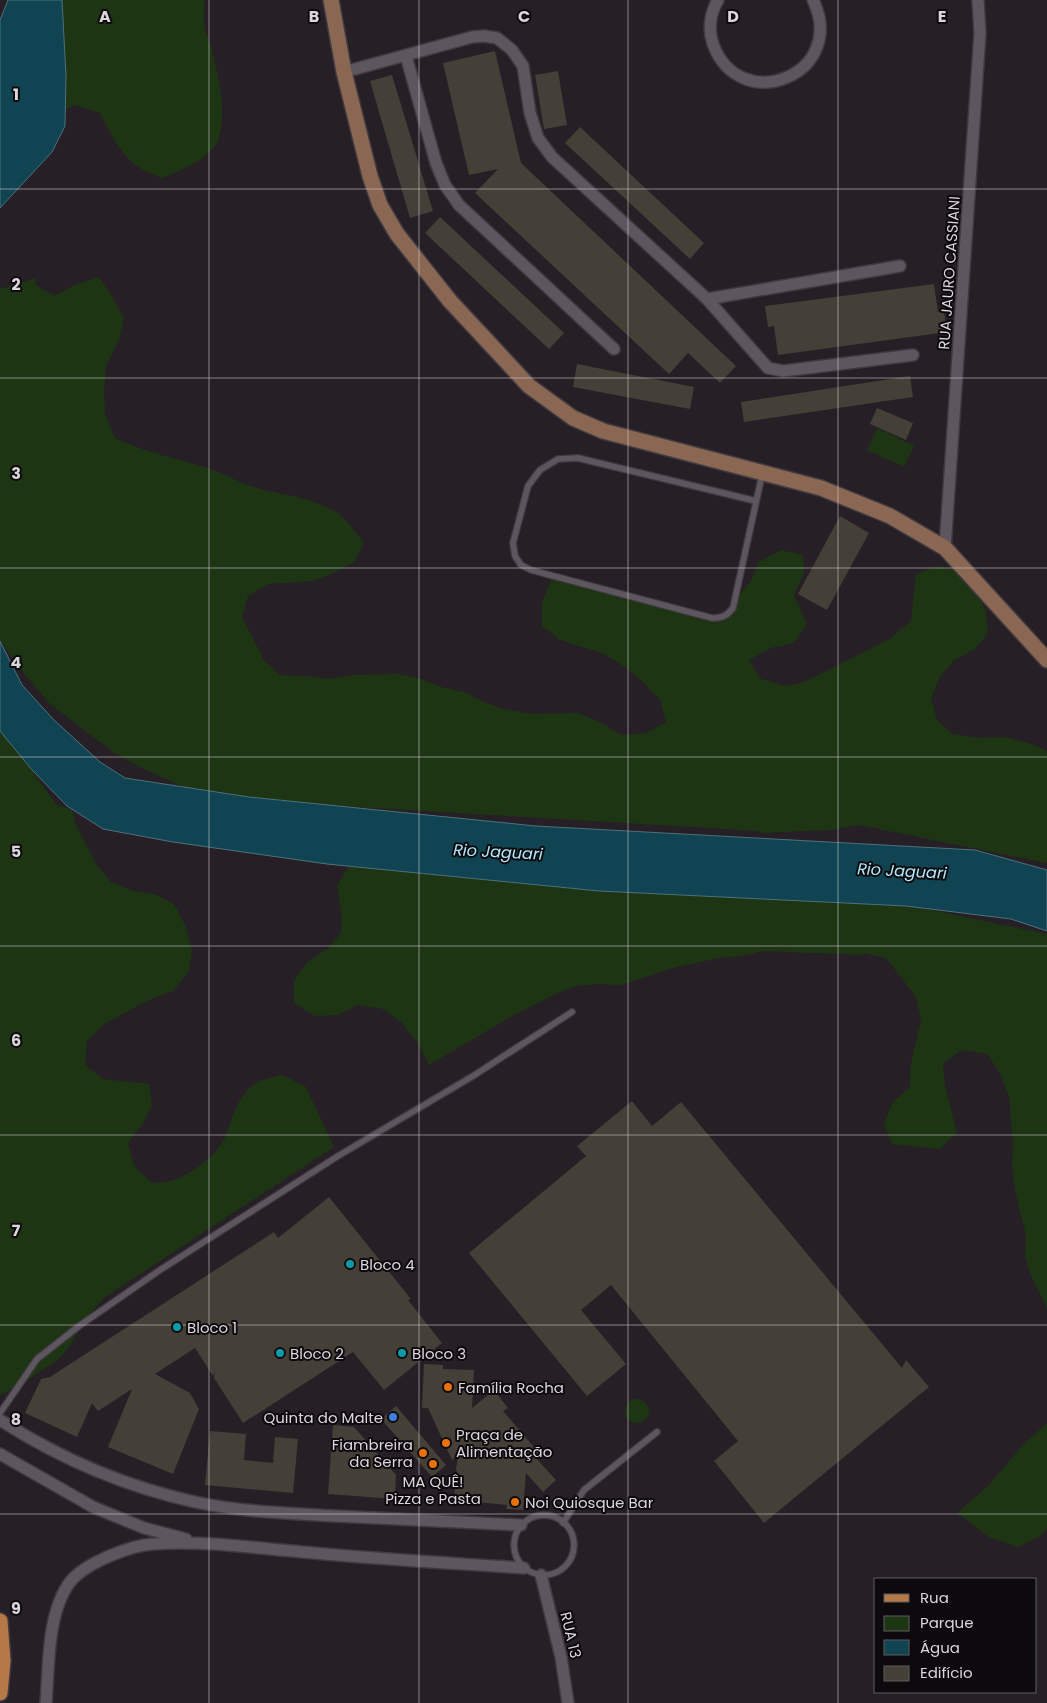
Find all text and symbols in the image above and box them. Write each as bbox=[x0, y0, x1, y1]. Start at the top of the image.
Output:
text: A bbox=[99, 5, 111, 28]
text: B bbox=[309, 5, 319, 28]
text: C bbox=[518, 5, 530, 28]
text: D bbox=[727, 5, 739, 28]
text: E bbox=[938, 5, 946, 28]
text: 1 bbox=[13, 83, 19, 106]
street label: RUA JAURO CASSIANI bbox=[933, 196, 965, 350]
text: 2 bbox=[11, 273, 21, 296]
text: 3 bbox=[11, 462, 21, 485]
text: 4 bbox=[11, 651, 22, 674]
water label: Rio Jaguari bbox=[453, 838, 544, 866]
text: 5 bbox=[11, 840, 21, 863]
water label: Rio Jaguari bbox=[857, 857, 948, 885]
text: 6 bbox=[11, 1029, 21, 1052]
text: 7 bbox=[12, 1219, 21, 1242]
place label: Bloco 4 bbox=[360, 1254, 415, 1275]
marker: Bloco 4 bbox=[344, 1258, 356, 1270]
place label: Bloco 1 bbox=[187, 1317, 237, 1338]
marker: Bloco 1 bbox=[171, 1321, 183, 1333]
place label: Bloco 2 bbox=[290, 1343, 344, 1364]
place label: Bloco 3 bbox=[412, 1343, 466, 1364]
marker: Bloco 2 bbox=[274, 1347, 286, 1359]
marker: Bloco 3 bbox=[396, 1347, 408, 1359]
place label: Família Rocha bbox=[458, 1377, 564, 1398]
marker: Família Rocha bbox=[442, 1381, 454, 1393]
place label: Quinta do Malte bbox=[263, 1407, 383, 1428]
text: 8 bbox=[11, 1408, 21, 1431]
marker: Quinta do Malte bbox=[387, 1411, 399, 1423]
place label: Praça de Alimentação bbox=[456, 1424, 552, 1462]
place label: Fiambreira da Serra bbox=[332, 1434, 413, 1472]
marker: Praça de Alimentação bbox=[440, 1437, 452, 1449]
marker: Fiambreira da Serra bbox=[417, 1447, 429, 1459]
marker: MA QUÊ! Pizza e Pasta bbox=[427, 1458, 439, 1470]
place label: MA QUÊ! Pizza e Pasta bbox=[385, 1471, 481, 1509]
place label: Noi Quiosque Bar bbox=[525, 1492, 654, 1513]
marker: Noi Quiosque Bar bbox=[509, 1496, 521, 1508]
legend bbox=[874, 1578, 1037, 1693]
text: Rua bbox=[920, 1587, 949, 1608]
text: 9 bbox=[11, 1597, 21, 1620]
street label: RUA 13 bbox=[555, 1610, 587, 1660]
text: Parque bbox=[920, 1612, 973, 1633]
text: Água bbox=[920, 1637, 960, 1658]
text: Edifício bbox=[920, 1662, 973, 1683]

